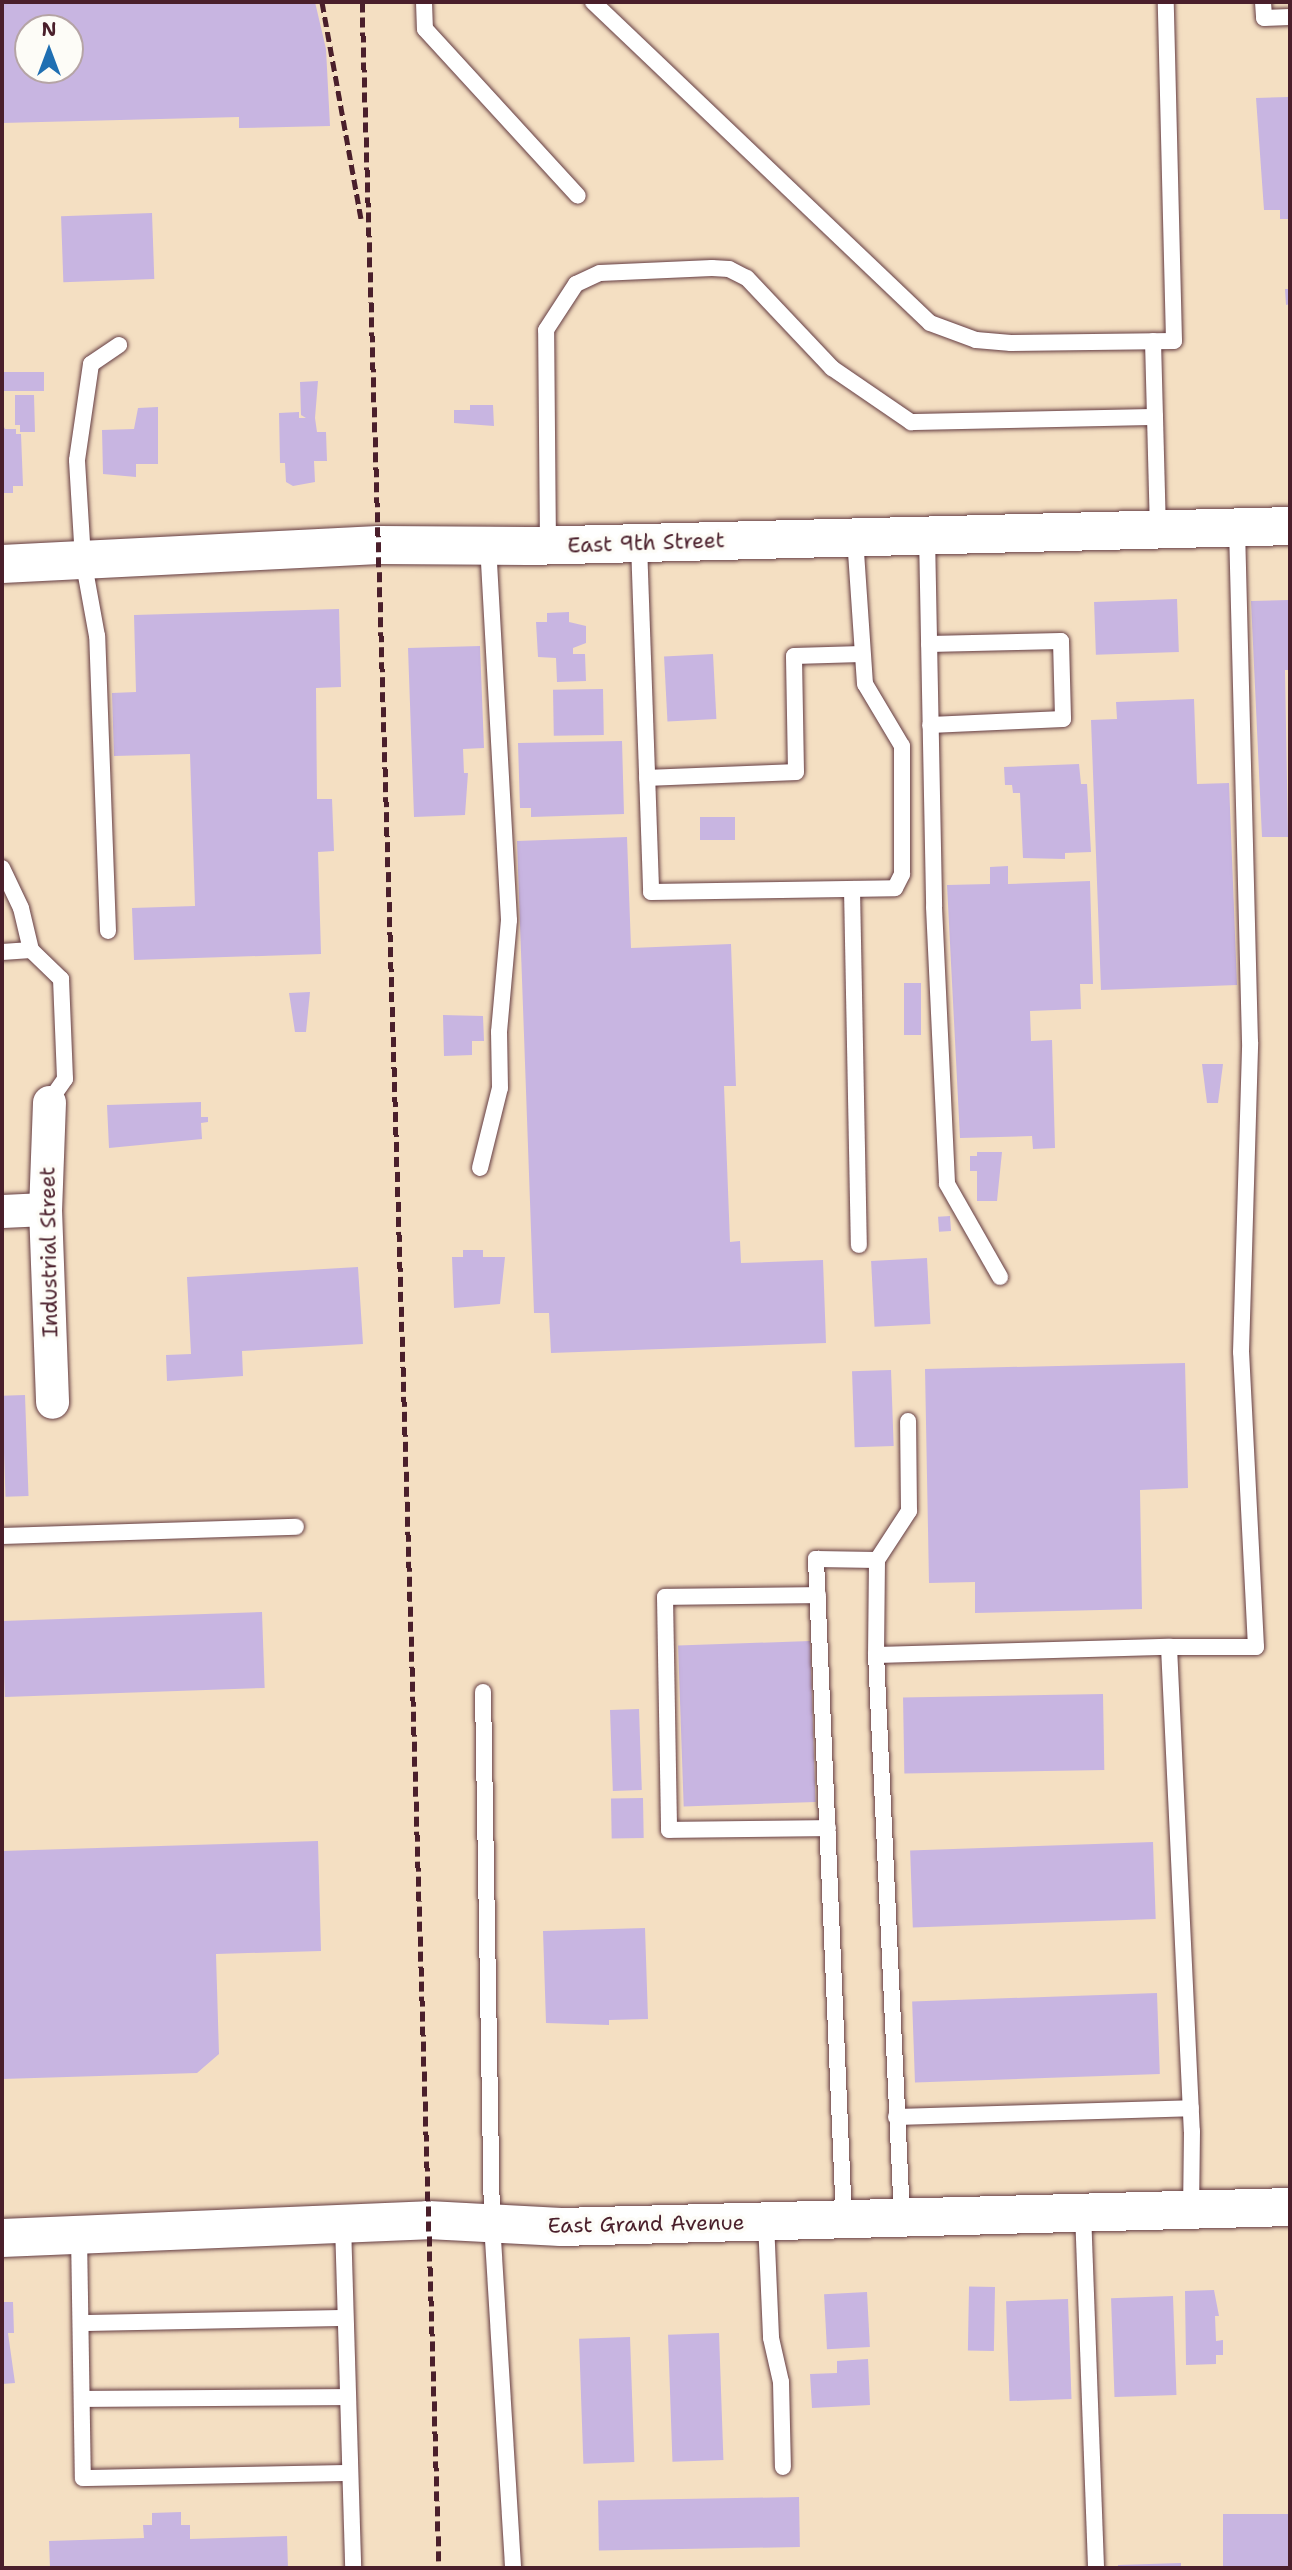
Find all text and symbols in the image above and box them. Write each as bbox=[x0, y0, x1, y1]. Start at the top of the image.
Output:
north arrow bbox=[14, 14, 84, 84]
text: N bbox=[41, 17, 57, 42]
street label: East 9th Street bbox=[567, 528, 725, 558]
street label: Industrial Street bbox=[35, 1166, 63, 1338]
street label: East Grand Avenue bbox=[547, 2210, 745, 2238]

